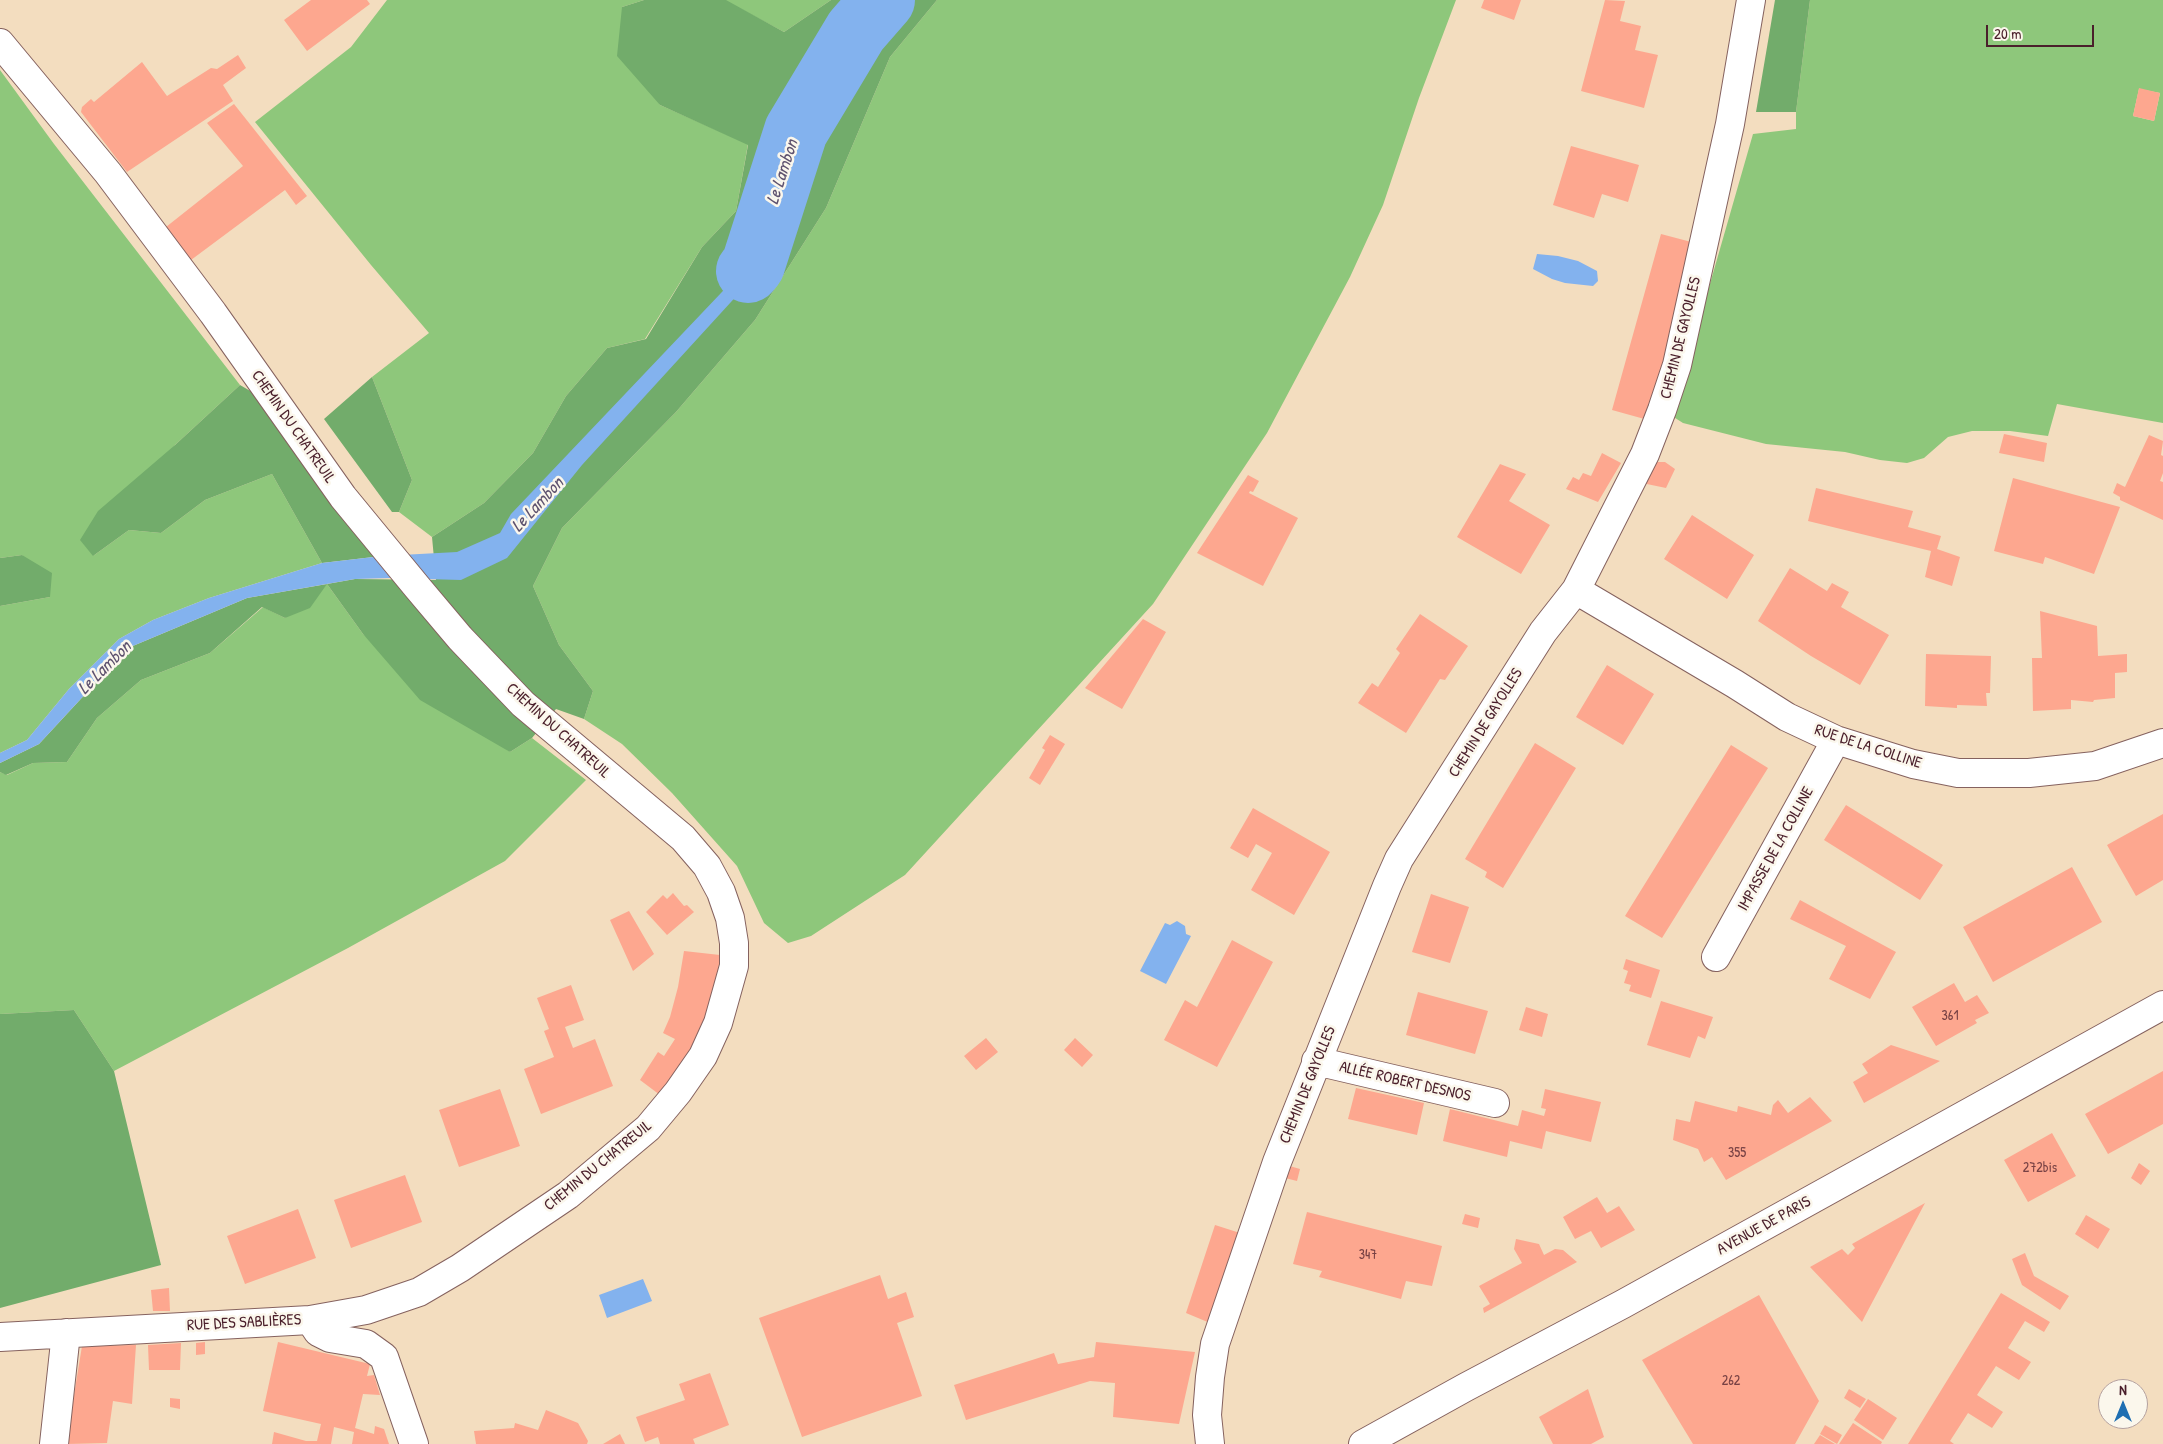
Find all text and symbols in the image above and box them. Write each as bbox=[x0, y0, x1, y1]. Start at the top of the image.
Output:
scale bar bbox=[1988, 15, 2096, 47]
text: 20 m bbox=[1994, 23, 2021, 44]
water label: Le Lambon bbox=[762, 137, 804, 207]
street label: CHEMIN DE GAYOLLES bbox=[1657, 275, 1705, 401]
street label: CHEMIN DU CHATREUIL bbox=[247, 367, 339, 487]
water label: Le Lambon bbox=[507, 473, 569, 537]
water label: Le Lambon bbox=[74, 637, 136, 699]
street label: CHEMIN DE GAYOLLES bbox=[1445, 665, 1527, 781]
street label: CHEMIN DU CHATREUIL bbox=[502, 679, 614, 783]
street label: RUE DE LA COLLINE bbox=[1812, 721, 1924, 773]
street label: IMPASSE DE LA COLLINE bbox=[1734, 784, 1818, 914]
house number: 361 bbox=[1942, 1008, 1958, 1024]
street label: CHEMIN DE GAYOLLES bbox=[1276, 1023, 1340, 1147]
street label: ALLÉE ROBERT DESNOS bbox=[1338, 1058, 1472, 1106]
street label: CHEMIN DU CHATREUIL bbox=[540, 1117, 656, 1215]
house number: 355 bbox=[1728, 1145, 1746, 1161]
house number: 272bis bbox=[2023, 1160, 2057, 1176]
street label: AVENUE DE PARIS bbox=[1714, 1192, 1814, 1260]
house number: 347 bbox=[1359, 1247, 1377, 1263]
street label: RUE DES SABLIÈRES bbox=[186, 1310, 302, 1336]
house number: 262 bbox=[1722, 1373, 1740, 1389]
north arrow bbox=[2098, 1379, 2148, 1429]
text: N bbox=[2119, 1380, 2127, 1399]

